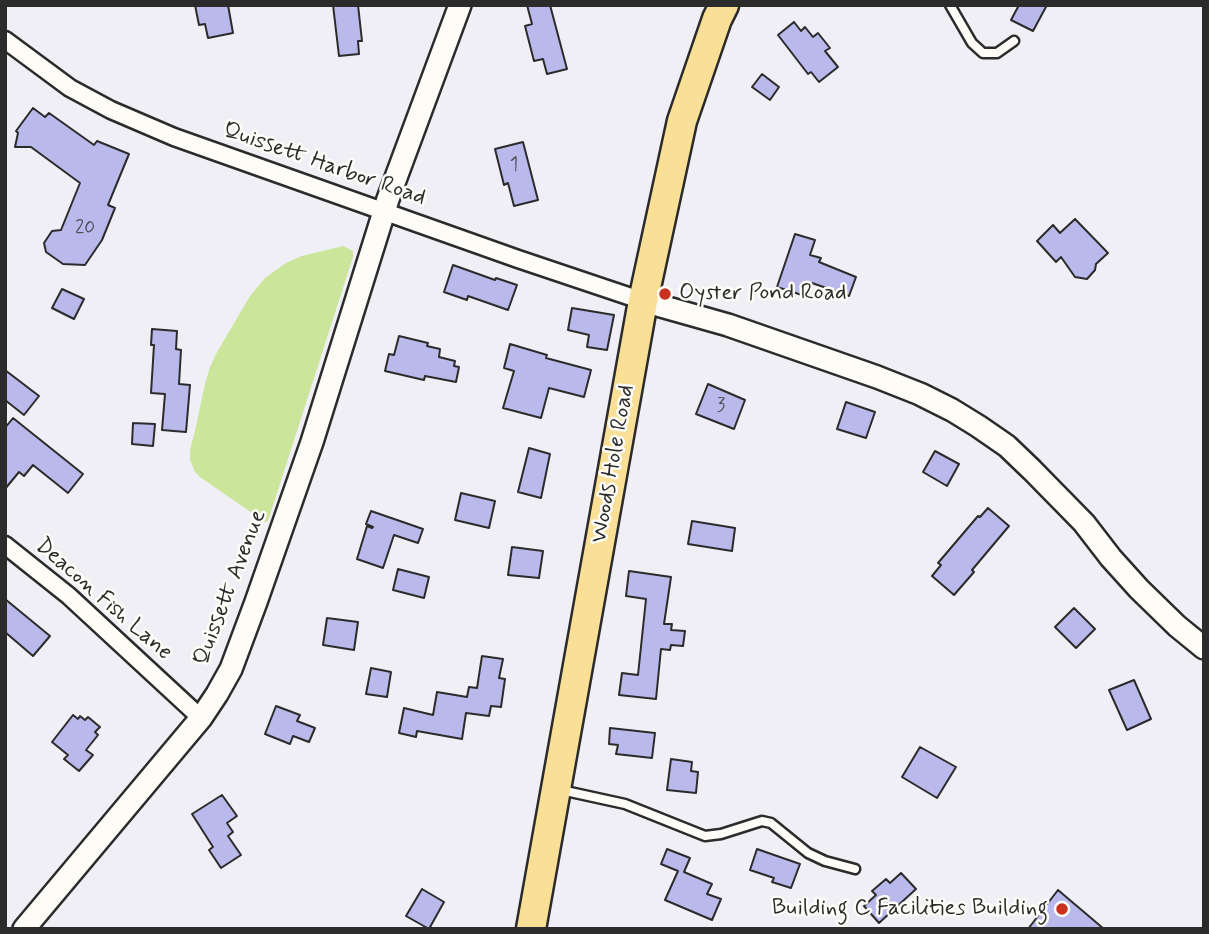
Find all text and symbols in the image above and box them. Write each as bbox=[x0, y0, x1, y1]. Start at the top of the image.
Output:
street label: Quissett Harbor Road bbox=[219, 117, 429, 213]
house number: 1 bbox=[510, 155, 518, 177]
house number: 20 bbox=[75, 218, 95, 240]
place label: Oyster Pond Road bbox=[679, 280, 846, 308]
marker: Oyster Pond Road bbox=[657, 286, 673, 302]
street label: Woods Hole Road bbox=[587, 383, 641, 545]
house number: 3 bbox=[717, 396, 725, 418]
street label: Quissett Avenue bbox=[189, 506, 273, 670]
street label: Deacon Fish Lane bbox=[29, 533, 177, 667]
place label: Building C Facilities Building bbox=[772, 895, 1048, 923]
marker: Building C Facilities Building bbox=[1054, 901, 1070, 917]

